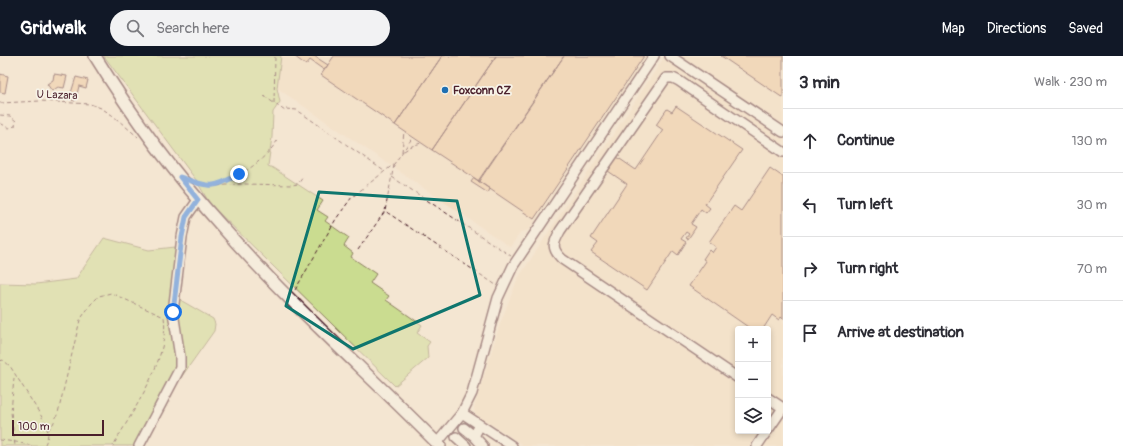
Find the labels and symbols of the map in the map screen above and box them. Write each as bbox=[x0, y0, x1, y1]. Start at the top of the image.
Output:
place label: Foxconn CZ bbox=[453, 84, 511, 97]
marker: Foxconn CZ bbox=[440, 85, 450, 95]
street label: U Lazara bbox=[36, 88, 78, 102]
route end bbox=[230, 165, 248, 183]
route start bbox=[164, 303, 182, 321]
scale bar bbox=[12, 418, 104, 437]

